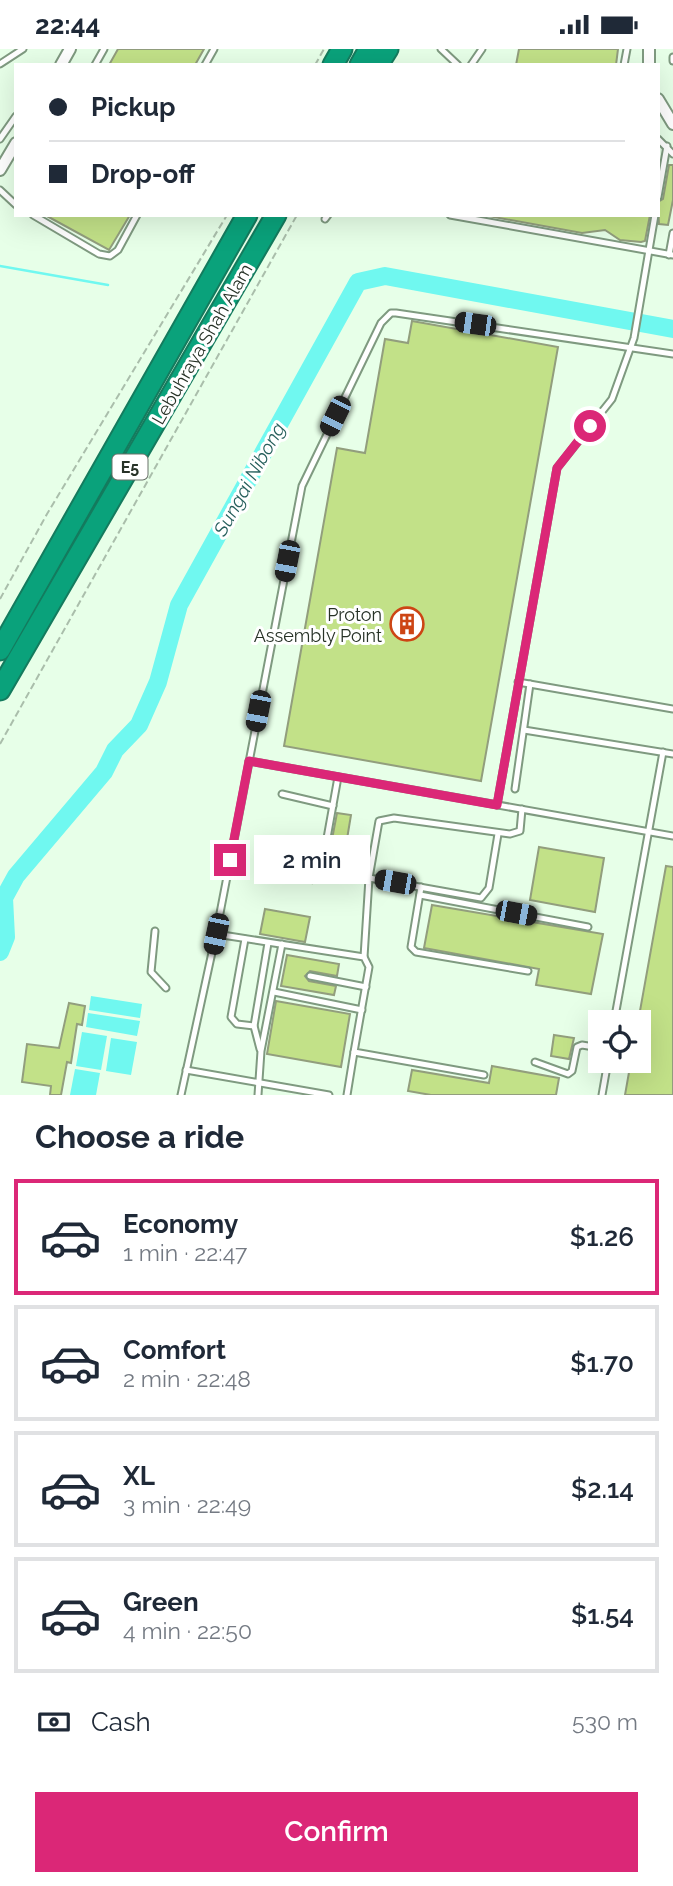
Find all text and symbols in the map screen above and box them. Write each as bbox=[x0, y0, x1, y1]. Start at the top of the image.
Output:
text: 22:44 bbox=[35, 10, 100, 40]
text: Pickup bbox=[91, 92, 176, 122]
text: Drop-off bbox=[91, 159, 195, 189]
street label: Lebuhraya Shah Alam bbox=[147, 260, 257, 428]
car bbox=[453, 311, 498, 337]
car bbox=[317, 393, 354, 439]
route start bbox=[574, 410, 606, 442]
water label: Sungai Nibong bbox=[208, 419, 289, 540]
road number: E5 bbox=[113, 455, 148, 479]
car bbox=[273, 538, 302, 584]
place label: Proton Assembly Point bbox=[254, 604, 382, 646]
building icon: Proton Assembly Point bbox=[388, 605, 426, 643]
car bbox=[244, 688, 273, 734]
callout: 2 min bbox=[254, 835, 370, 885]
route end bbox=[214, 844, 246, 876]
text: 2 min bbox=[283, 846, 341, 873]
car bbox=[373, 868, 418, 896]
car bbox=[494, 899, 539, 927]
car bbox=[202, 911, 231, 957]
map controls bbox=[588, 1010, 651, 1073]
button: locate bbox=[588, 1010, 651, 1073]
text: Choose a ride bbox=[35, 1118, 244, 1155]
icon: car bbox=[39, 1206, 102, 1269]
text: Economy bbox=[123, 1209, 238, 1239]
text: $1.26 bbox=[570, 1222, 634, 1252]
text: 1 min · 22:47 bbox=[123, 1239, 247, 1266]
icon: car bbox=[39, 1332, 102, 1395]
text: Comfort bbox=[123, 1335, 226, 1365]
text: $1.70 bbox=[570, 1348, 634, 1378]
text: 2 min · 22:48 bbox=[123, 1365, 251, 1392]
icon: car bbox=[39, 1458, 102, 1521]
text: XL bbox=[123, 1461, 155, 1491]
text: $2.14 bbox=[571, 1474, 634, 1504]
text: 3 min · 22:49 bbox=[123, 1491, 251, 1518]
icon: car bbox=[39, 1584, 102, 1647]
text: Green bbox=[123, 1587, 199, 1617]
text: $1.54 bbox=[571, 1600, 634, 1630]
text: 4 min · 22:50 bbox=[123, 1617, 252, 1644]
icon: cash bbox=[35, 1703, 73, 1741]
text: Cash bbox=[91, 1707, 151, 1737]
text: 530 m bbox=[572, 1708, 638, 1735]
button: Confirm bbox=[35, 1792, 638, 1872]

